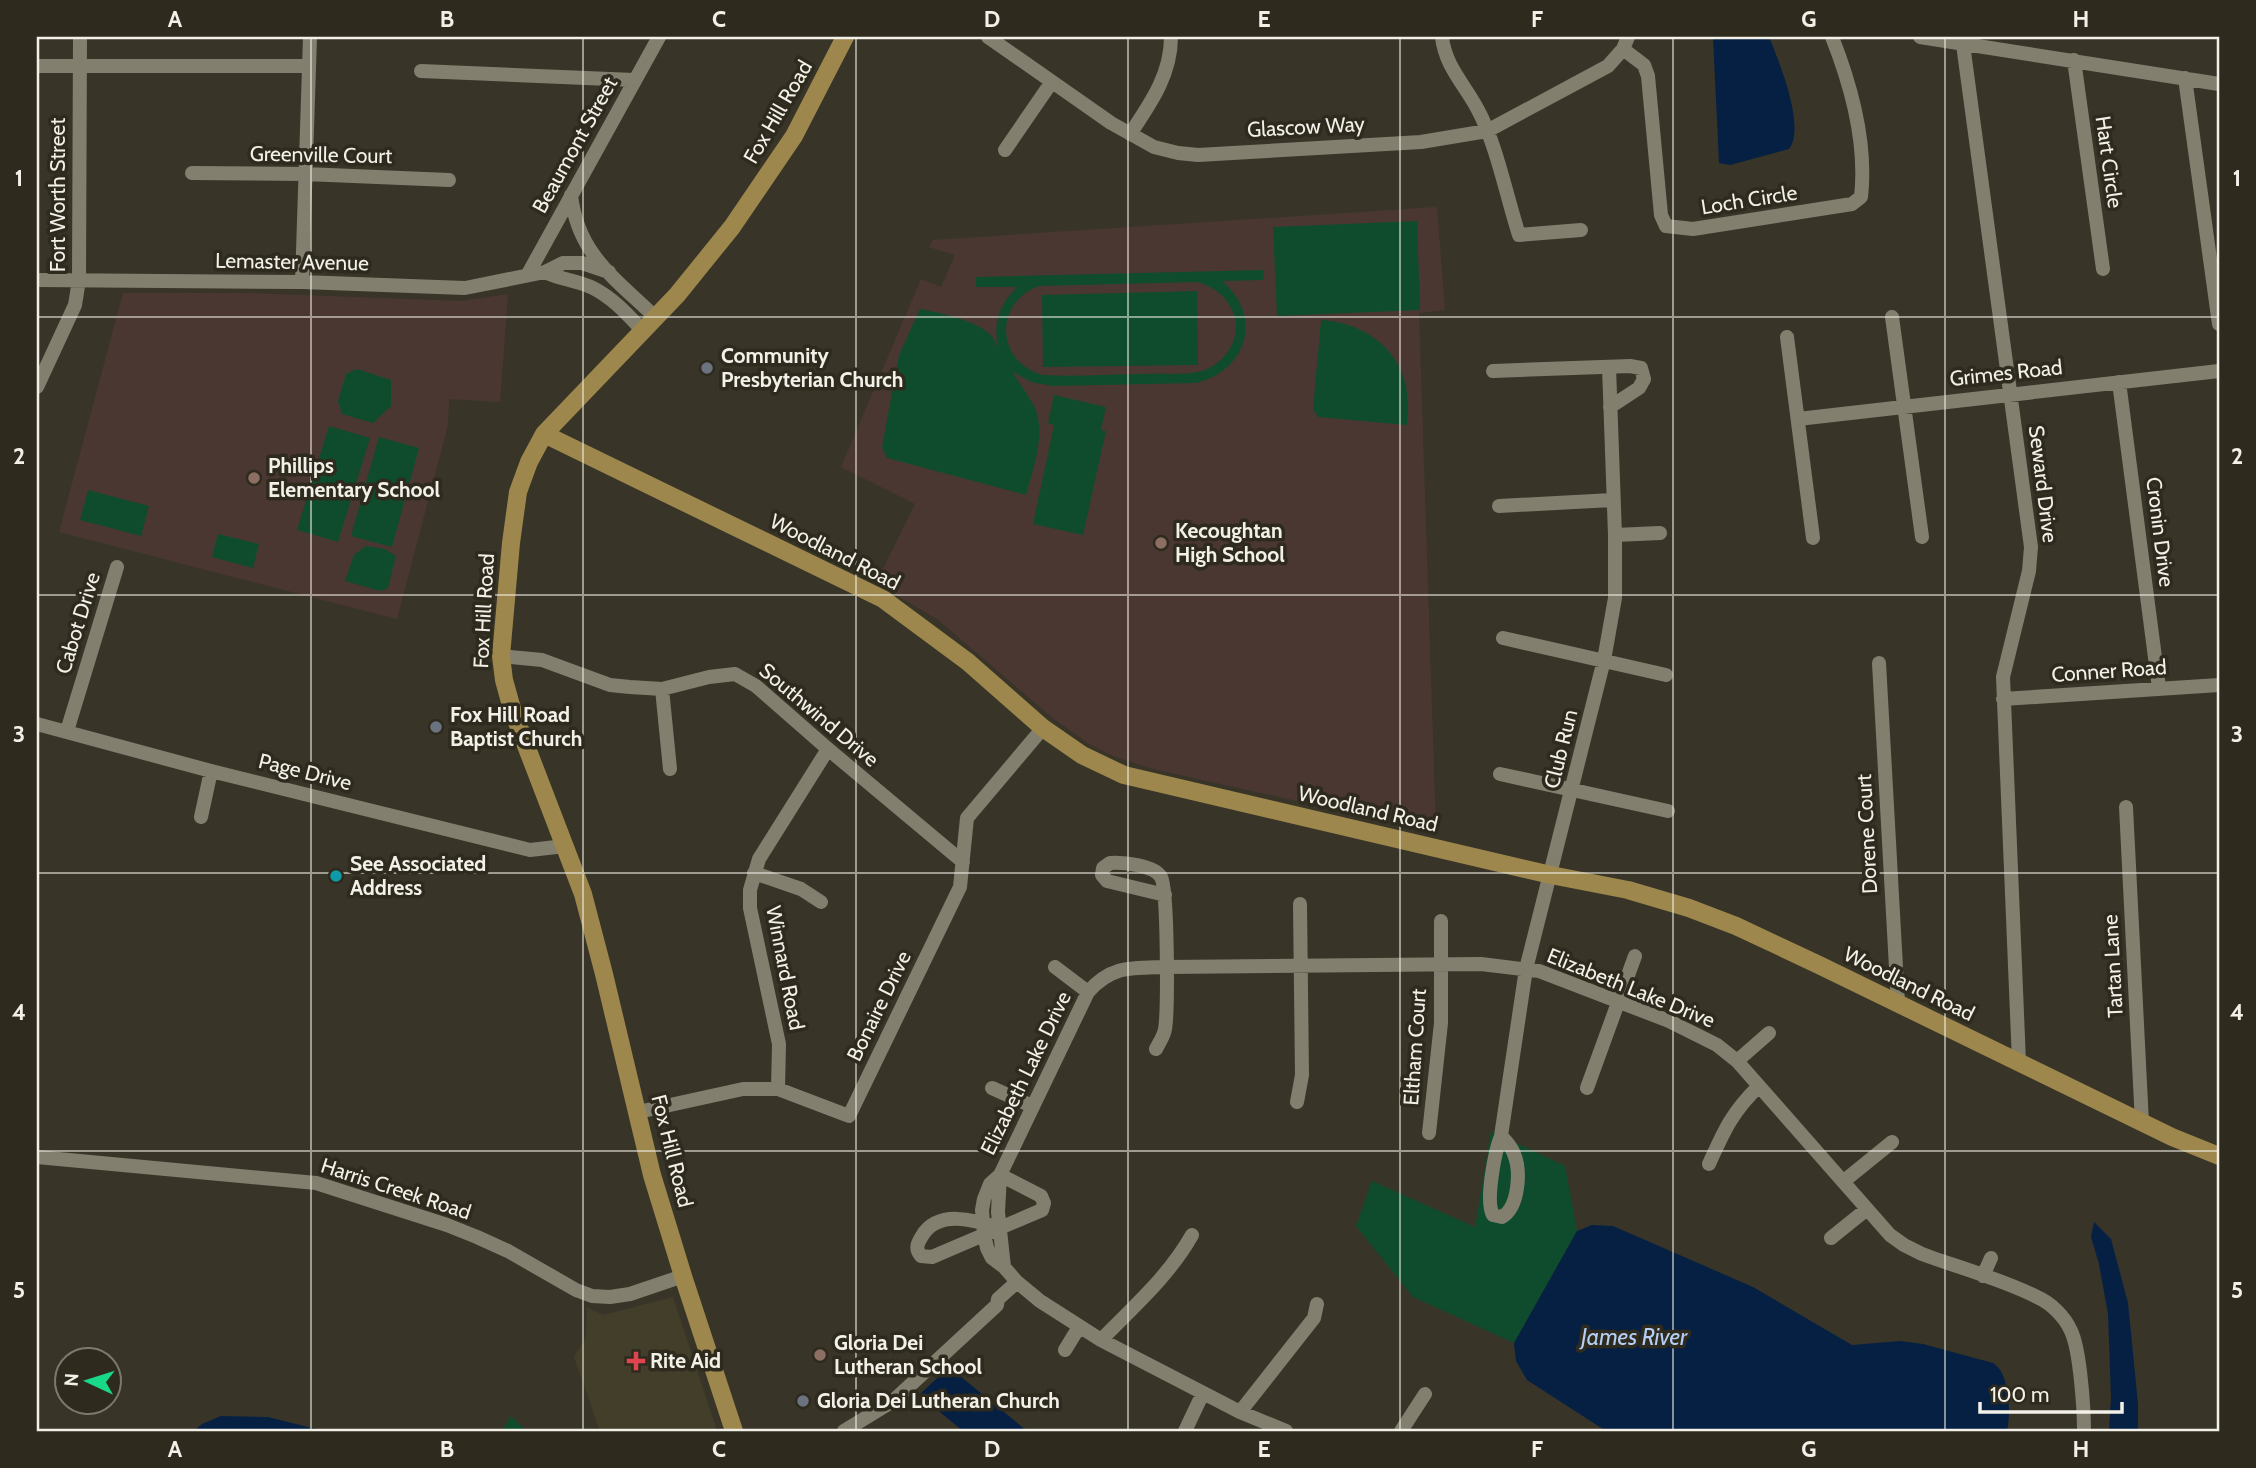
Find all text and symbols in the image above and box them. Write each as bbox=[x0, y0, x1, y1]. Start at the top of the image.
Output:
text: A bbox=[168, 5, 183, 33]
text: B bbox=[440, 5, 454, 33]
text: C bbox=[712, 5, 726, 33]
text: D bbox=[984, 5, 1000, 33]
text: E bbox=[1257, 5, 1271, 33]
text: F bbox=[1531, 5, 1543, 33]
text: G bbox=[1801, 5, 1817, 33]
text: H bbox=[2073, 5, 2089, 33]
street label: Fox Hill Road bbox=[738, 56, 817, 168]
street label: Beaumont Street bbox=[527, 72, 622, 217]
street label: Glascow Way bbox=[1247, 111, 1366, 142]
street label: Hart Circle bbox=[2091, 114, 2128, 210]
street label: Fort Worth Street bbox=[45, 118, 70, 272]
street label: Greenville Court bbox=[250, 141, 392, 168]
text: 1 bbox=[15, 164, 23, 192]
text: 1 bbox=[2233, 164, 2241, 192]
street label: Loch Circle bbox=[1699, 180, 1799, 219]
street label: Lemaster Avenue bbox=[215, 248, 369, 275]
place label: Community Presbyterian Church bbox=[721, 343, 903, 392]
street label: Grimes Road bbox=[1948, 354, 2064, 391]
marker: Community Presbyterian Church bbox=[699, 360, 715, 376]
street label: Seward Drive bbox=[2024, 424, 2063, 544]
text: 2 bbox=[13, 442, 25, 470]
text: 2 bbox=[2231, 442, 2243, 470]
place label: Phillips Elementary School bbox=[268, 453, 441, 502]
marker: Phillips Elementary School bbox=[246, 470, 262, 486]
street label: Cronin Drive bbox=[2141, 476, 2180, 589]
street label: Woodland Road bbox=[766, 508, 904, 595]
place label: Kecoughtan High School bbox=[1175, 518, 1285, 567]
marker: Kecoughtan High School bbox=[1153, 535, 1169, 551]
street label: Fox Hill Road bbox=[468, 553, 499, 669]
street label: Cabot Drive bbox=[50, 569, 105, 677]
street label: Conner Road bbox=[2051, 654, 2167, 687]
street label: Southwind Drive bbox=[755, 657, 884, 772]
place label: Fox Hill Road Baptist Church bbox=[450, 702, 582, 751]
street label: Club Run bbox=[1539, 707, 1582, 791]
marker: Fox Hill Road Baptist Church bbox=[428, 719, 444, 735]
text: 3 bbox=[13, 720, 25, 748]
text: 3 bbox=[2231, 720, 2243, 748]
street label: Page Drive bbox=[256, 748, 354, 795]
street label: Dorene Court bbox=[1851, 773, 1882, 895]
street label: Woodland Road bbox=[1296, 780, 1440, 837]
place label: See Associated Address bbox=[350, 851, 486, 900]
marker: See Associated Address bbox=[328, 868, 344, 884]
street label: Winnard Road bbox=[761, 904, 810, 1032]
street label: Tartan Lane bbox=[2097, 914, 2128, 1018]
street label: Woodland Road bbox=[1840, 941, 1979, 1026]
street label: Elizabeth Lake Drive bbox=[1544, 942, 1719, 1033]
street label: Bonaire Drive bbox=[841, 946, 916, 1065]
street label: Elizabeth Lake Drive bbox=[975, 987, 1076, 1159]
street label: Eltham Court bbox=[1398, 988, 1431, 1106]
text: 4 bbox=[12, 998, 26, 1026]
text: 4 bbox=[2230, 998, 2244, 1026]
street label: Fox Hill Road bbox=[646, 1092, 699, 1210]
street label: Harris Creek Road bbox=[318, 1153, 474, 1225]
text: 5 bbox=[13, 1276, 25, 1304]
text: 5 bbox=[2231, 1276, 2243, 1304]
water label: James River bbox=[1579, 1323, 1688, 1351]
place label: Gloria Dei Lutheran School bbox=[834, 1330, 982, 1379]
north arrow bbox=[52, 1346, 122, 1416]
marker: Gloria Dei Lutheran School bbox=[812, 1347, 828, 1363]
place label: Rite Aid bbox=[650, 1348, 721, 1373]
marker: Rite Aid bbox=[628, 1353, 644, 1369]
scale bar bbox=[1980, 1370, 2121, 1414]
text: N bbox=[60, 1372, 83, 1387]
text: 100 m bbox=[1990, 1382, 2049, 1407]
place label: Gloria Dei Lutheran Church bbox=[817, 1388, 1060, 1413]
marker: Gloria Dei Lutheran Church bbox=[795, 1393, 811, 1409]
text: A bbox=[168, 1435, 183, 1463]
text: B bbox=[440, 1435, 454, 1463]
text: C bbox=[712, 1435, 726, 1463]
text: D bbox=[984, 1435, 1000, 1463]
text: E bbox=[1257, 1435, 1271, 1463]
text: F bbox=[1531, 1435, 1543, 1463]
text: G bbox=[1801, 1435, 1817, 1463]
text: H bbox=[2073, 1435, 2089, 1463]

